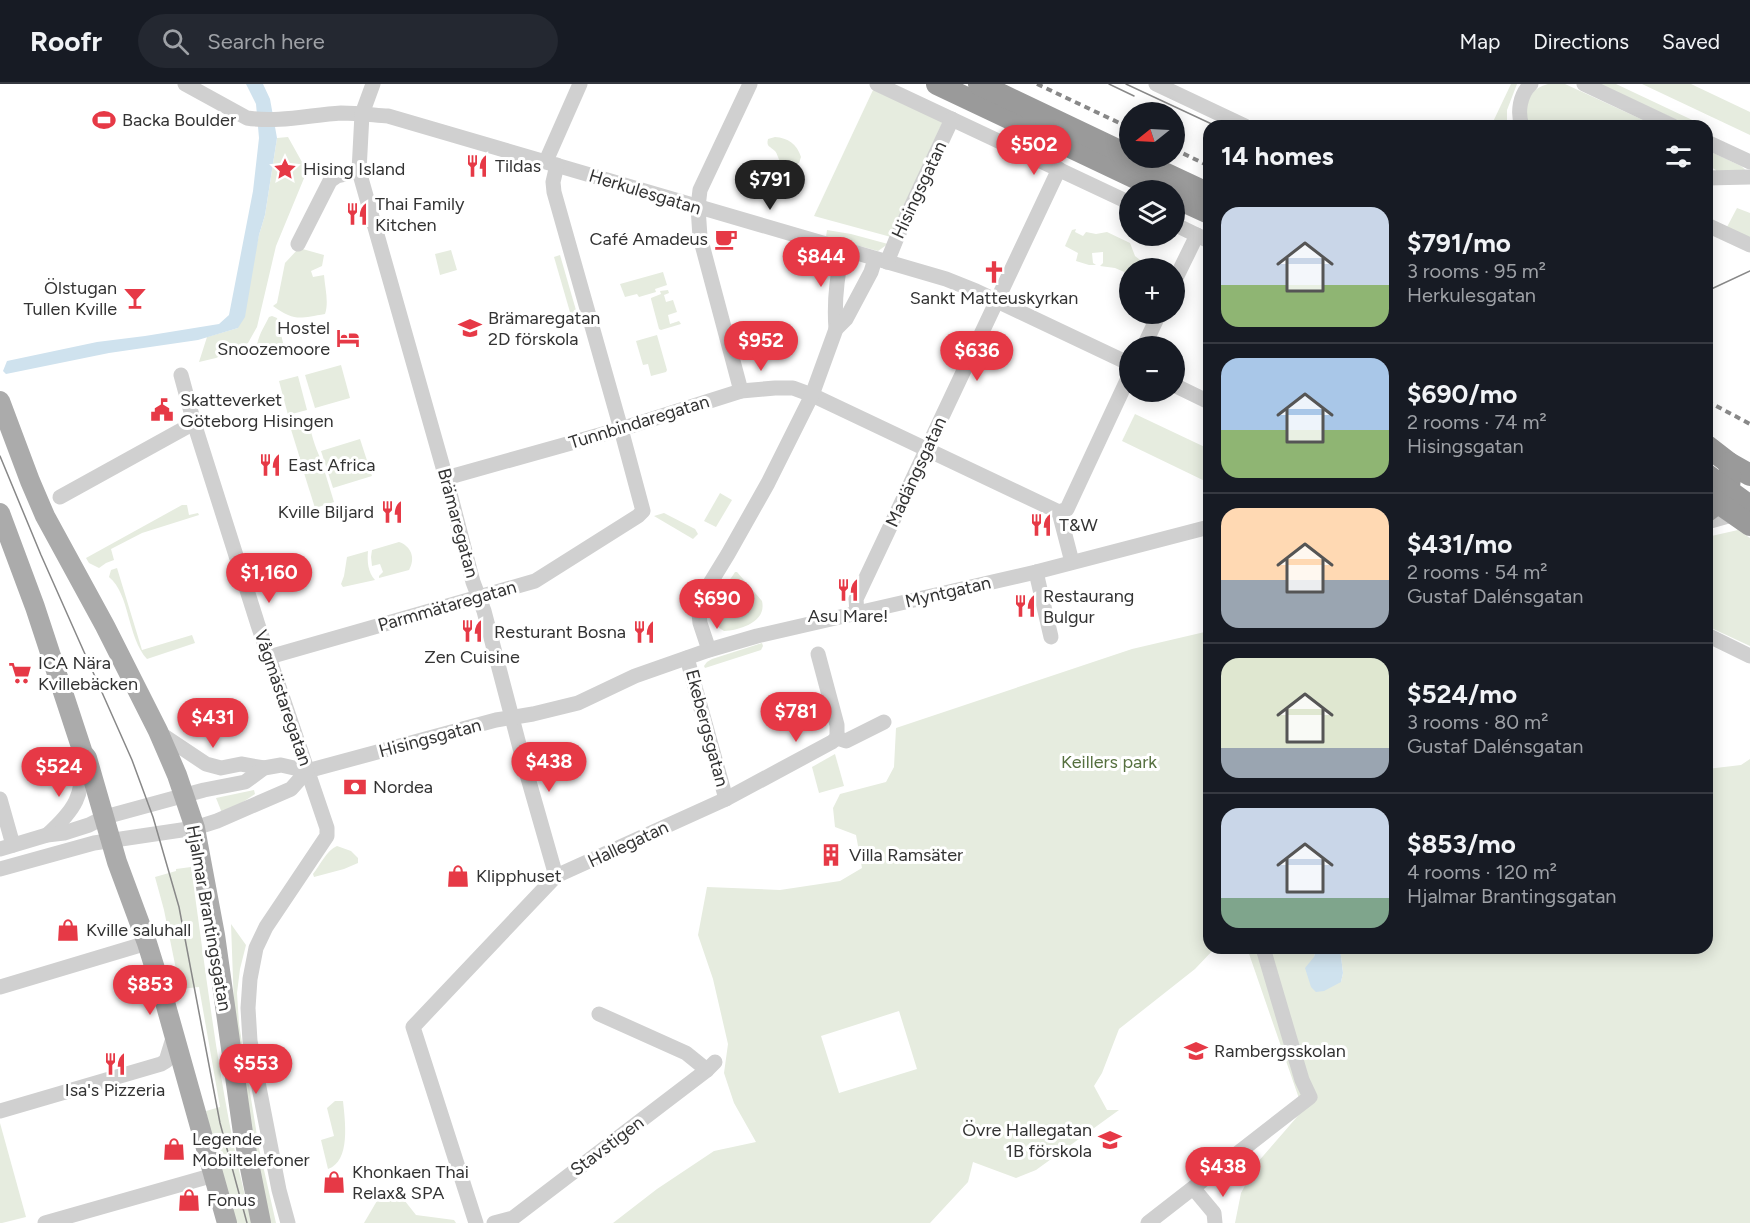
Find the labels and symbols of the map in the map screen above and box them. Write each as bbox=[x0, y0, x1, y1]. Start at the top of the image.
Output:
north arrow bbox=[1119, 102, 1185, 168]
sports icon: Backa Boulder bbox=[91, 107, 117, 133]
place label: Backa Boulder bbox=[122, 109, 236, 131]
pin: $502 bbox=[998, 125, 1070, 176]
street label: Hisingsgatan bbox=[887, 138, 951, 242]
restaurant icon: Tildas bbox=[464, 153, 490, 179]
place label: Tildas bbox=[495, 155, 541, 177]
place icon: Hising Island bbox=[272, 156, 298, 182]
place label: Hising Island bbox=[303, 158, 405, 180]
pin: $791 bbox=[734, 160, 806, 211]
street label: Herkulesgatan bbox=[586, 165, 704, 219]
place label: Thai Family Kitchen bbox=[375, 193, 465, 236]
restaurant icon: Thai Family Kitchen bbox=[344, 201, 370, 227]
cafe icon: Café Amadeus bbox=[713, 226, 739, 252]
place label: Café Amadeus bbox=[589, 228, 708, 250]
pin: $844 bbox=[785, 237, 857, 288]
church icon: Sankt Matteuskyrkan bbox=[981, 259, 1007, 285]
place label: Ölstugan Tullen Kville bbox=[24, 277, 117, 320]
bar icon: Ölstugan Tullen Kville bbox=[122, 285, 148, 311]
place label: Sankt Matteuskyrkan bbox=[910, 287, 1078, 309]
place label: Brämaregatan 2D förskola bbox=[488, 307, 600, 350]
school or university icon: Brämaregatan 2D förskola bbox=[457, 315, 483, 341]
place label: Hostel Snoozemoore bbox=[217, 317, 330, 360]
pin: $952 bbox=[725, 321, 797, 372]
hotel icon: Hostel Snoozemoore bbox=[335, 325, 361, 351]
pin: $636 bbox=[941, 331, 1013, 382]
place label: Skatteverket Göteborg Hisingen bbox=[180, 389, 334, 432]
street label: Tunnbindaregatan bbox=[566, 390, 712, 454]
public building icon: Skatteverket Göteborg Hisingen bbox=[149, 397, 175, 423]
street label: Madängsgatan bbox=[881, 413, 951, 531]
restaurant icon: East Africa bbox=[257, 452, 283, 478]
place label: East Africa bbox=[288, 454, 375, 476]
street label: Brämaregatan bbox=[433, 466, 483, 580]
restaurant icon: Kville Biljard bbox=[379, 499, 405, 525]
place label: Kville Biljard bbox=[278, 501, 374, 523]
restaurant icon: T&W bbox=[1028, 512, 1054, 538]
place label: T&W bbox=[1059, 514, 1099, 536]
pin: $1,160 bbox=[220, 553, 318, 604]
street label: Myntgatan bbox=[903, 571, 993, 613]
street label: Parmmätaregatan bbox=[375, 576, 519, 636]
restaurant icon: Asu Mare! bbox=[835, 577, 861, 603]
pin: $690 bbox=[681, 579, 753, 630]
place label: Restaurang Bulgur bbox=[1043, 585, 1134, 628]
restaurant icon: Restaurang Bulgur bbox=[1012, 593, 1038, 619]
place label: Asu Mare! bbox=[808, 605, 888, 627]
restaurant icon: Zen Cuisine bbox=[459, 618, 485, 644]
restaurant icon: Resturant Bosna bbox=[631, 619, 657, 645]
place label: Resturant Bosna bbox=[494, 621, 626, 643]
street label: Vågmästaregatan bbox=[249, 627, 317, 769]
place label: Zen Cuisine bbox=[424, 646, 520, 668]
place label: ICA Nära Kvillebäcken bbox=[38, 652, 138, 695]
supermarket icon: ICA Nära Kvillebäcken bbox=[7, 660, 33, 686]
street label: Ekebergsgatan bbox=[681, 667, 733, 789]
pin: $781 bbox=[760, 692, 832, 743]
pin: $431 bbox=[177, 698, 249, 749]
street label: Hisingsgatan bbox=[376, 714, 484, 762]
pin: $438 bbox=[513, 742, 585, 793]
pin: $524 bbox=[23, 747, 95, 798]
park label: Keillers park bbox=[1061, 751, 1157, 773]
bank icon: Nordea bbox=[342, 774, 368, 800]
place label: Nordea bbox=[373, 776, 433, 798]
street label: Hallegatan bbox=[584, 816, 672, 872]
street label: Hjalmar Brantingsgatan bbox=[182, 823, 236, 1013]
building icon: Villa Ramsäter bbox=[818, 842, 844, 868]
place label: Villa Ramsäter bbox=[849, 844, 963, 866]
shop icon: Klipphuset bbox=[445, 863, 471, 889]
place label: Klipphuset bbox=[476, 865, 562, 887]
shop icon: Kville saluhall bbox=[55, 917, 81, 943]
place label: Kville saluhall bbox=[86, 919, 191, 941]
pin: $853 bbox=[114, 965, 186, 1016]
school or university icon: Rambergsskolan bbox=[1183, 1038, 1209, 1064]
place label: Rambergsskolan bbox=[1214, 1040, 1346, 1062]
pin: $553 bbox=[220, 1044, 292, 1095]
restaurant icon: Isa's Pizzeria bbox=[102, 1051, 128, 1077]
place label: Isa's Pizzeria bbox=[65, 1079, 165, 1101]
street label: Stavstigen bbox=[566, 1111, 648, 1181]
place label: Övre Hallegatan 1B förskola bbox=[962, 1119, 1092, 1162]
school or university icon: Övre Hallegatan 1B förskola bbox=[1097, 1127, 1123, 1153]
place label: Legende Mobiltelefoner bbox=[192, 1128, 310, 1171]
shop icon: Legende Mobiltelefoner bbox=[161, 1136, 187, 1162]
pin: $438 bbox=[1187, 1147, 1259, 1198]
place label: Khonkaen Thai Relax& SPA bbox=[352, 1161, 469, 1204]
shop icon: Khonkaen Thai Relax& SPA bbox=[321, 1169, 347, 1195]
shop icon: Fonus bbox=[176, 1187, 202, 1213]
place label: Fonus bbox=[207, 1189, 256, 1211]

